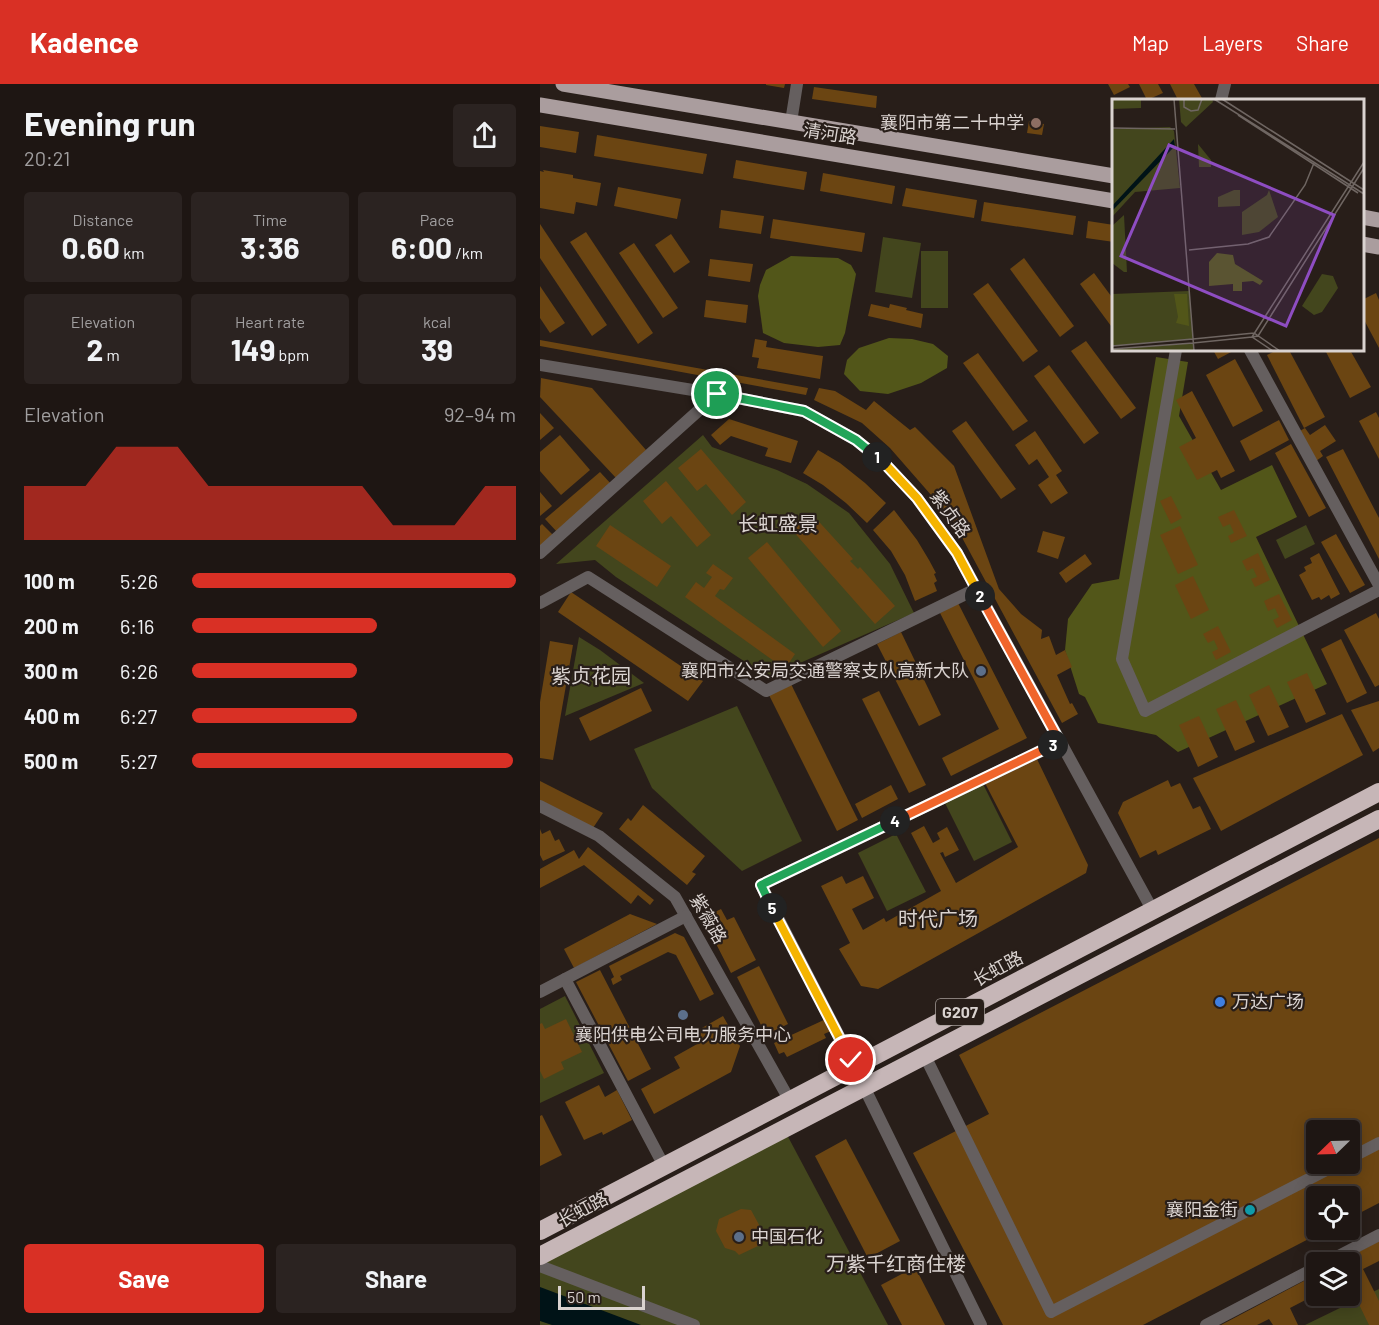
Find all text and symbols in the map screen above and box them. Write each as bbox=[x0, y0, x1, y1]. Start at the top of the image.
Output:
text: Kadence bbox=[30, 25, 139, 59]
text: Map bbox=[1132, 30, 1169, 55]
text: Layers bbox=[1202, 30, 1263, 55]
text: Share bbox=[1296, 30, 1349, 55]
inset map bbox=[1112, 99, 1364, 351]
text: Evening run bbox=[24, 103, 196, 143]
button: share bbox=[453, 104, 516, 167]
place label: 襄阳市第二十中学 bbox=[880, 111, 1024, 133]
marker: 襄阳市第二十中学 bbox=[1029, 116, 1043, 130]
street label: 清河路 bbox=[802, 118, 859, 148]
text: 20:21 bbox=[24, 146, 70, 170]
text: Distance bbox=[73, 210, 133, 229]
text: Time bbox=[253, 210, 287, 229]
text: Pace bbox=[420, 210, 454, 229]
text: 0.60 bbox=[62, 229, 120, 265]
text: 3:36 bbox=[240, 229, 300, 265]
text: 6:00 bbox=[391, 229, 452, 265]
text: km bbox=[120, 243, 144, 262]
text: /km bbox=[452, 243, 483, 262]
text: Elevation bbox=[71, 312, 135, 331]
text: Heart rate bbox=[235, 312, 305, 331]
text: kcal bbox=[423, 312, 451, 331]
text: 2 bbox=[86, 331, 103, 367]
text: 149 bbox=[231, 331, 275, 367]
text: 39 bbox=[421, 331, 453, 367]
text: m bbox=[103, 345, 120, 364]
text: bpm bbox=[275, 345, 309, 364]
pin bbox=[691, 368, 742, 419]
icon: arrive bbox=[700, 377, 733, 410]
text: Elevation bbox=[24, 402, 105, 426]
text: 92–94 m bbox=[444, 402, 516, 426]
pin: 1 bbox=[862, 442, 892, 472]
text: 1 bbox=[874, 447, 880, 466]
street label: 紫贞路 bbox=[926, 485, 976, 542]
district label: 长虹盛景 bbox=[738, 511, 818, 535]
text: 100 m bbox=[24, 569, 75, 593]
text: 5:26 bbox=[120, 569, 158, 593]
pin: 2 bbox=[965, 581, 995, 611]
text: 2 bbox=[976, 586, 984, 605]
text: 200 m bbox=[24, 614, 79, 638]
text: 6:16 bbox=[120, 614, 154, 638]
text: 300 m bbox=[24, 659, 78, 683]
text: 6:26 bbox=[120, 659, 158, 683]
place label: 襄阳市公安局交通警察支队高新大队 bbox=[681, 659, 969, 681]
district label: 紫贞花园 bbox=[551, 663, 631, 687]
marker: 襄阳市公安局交通警察支队高新大队 bbox=[974, 664, 988, 678]
text: 400 m bbox=[24, 704, 80, 728]
text: 6:27 bbox=[120, 704, 157, 728]
pin: 3 bbox=[1038, 730, 1068, 760]
text: 3 bbox=[1049, 735, 1057, 754]
text: 500 m bbox=[24, 749, 78, 773]
text: 5:27 bbox=[120, 749, 157, 773]
pin: 4 bbox=[880, 806, 910, 836]
text: 4 bbox=[890, 811, 900, 830]
street label: 紫薇路 bbox=[686, 890, 732, 947]
pin: 5 bbox=[757, 893, 787, 923]
text: 5 bbox=[768, 898, 776, 917]
district label: 时代广场 bbox=[898, 906, 978, 930]
street label: 长虹路 bbox=[969, 946, 1027, 991]
place label: 万达广场 bbox=[1232, 990, 1304, 1012]
marker: 万达广场 bbox=[1213, 995, 1227, 1009]
road number: G207 bbox=[936, 999, 984, 1025]
marker: 襄阳供电公司电力服务中心 bbox=[676, 1008, 690, 1022]
place label: 襄阳供电公司电力服务中心 bbox=[575, 1023, 791, 1045]
pin bbox=[825, 1034, 876, 1085]
icon: check bbox=[834, 1043, 867, 1076]
north arrow bbox=[1306, 1120, 1360, 1174]
map controls bbox=[1306, 1120, 1360, 1306]
button: locate bbox=[1306, 1186, 1360, 1240]
street label: 长虹路 bbox=[554, 1187, 612, 1232]
place label: 襄阳金街 bbox=[1166, 1198, 1238, 1220]
marker: 襄阳金街 bbox=[1243, 1203, 1257, 1217]
place label: 中国石化 bbox=[751, 1225, 823, 1247]
marker: 中国石化 bbox=[732, 1230, 746, 1244]
button: Save bbox=[24, 1244, 264, 1313]
button: Share bbox=[276, 1244, 516, 1313]
district label: 万紫千红商住楼 bbox=[826, 1251, 966, 1275]
button: layers bbox=[1306, 1252, 1360, 1306]
scale bar bbox=[558, 1283, 645, 1310]
text: 50 m bbox=[567, 1287, 601, 1306]

